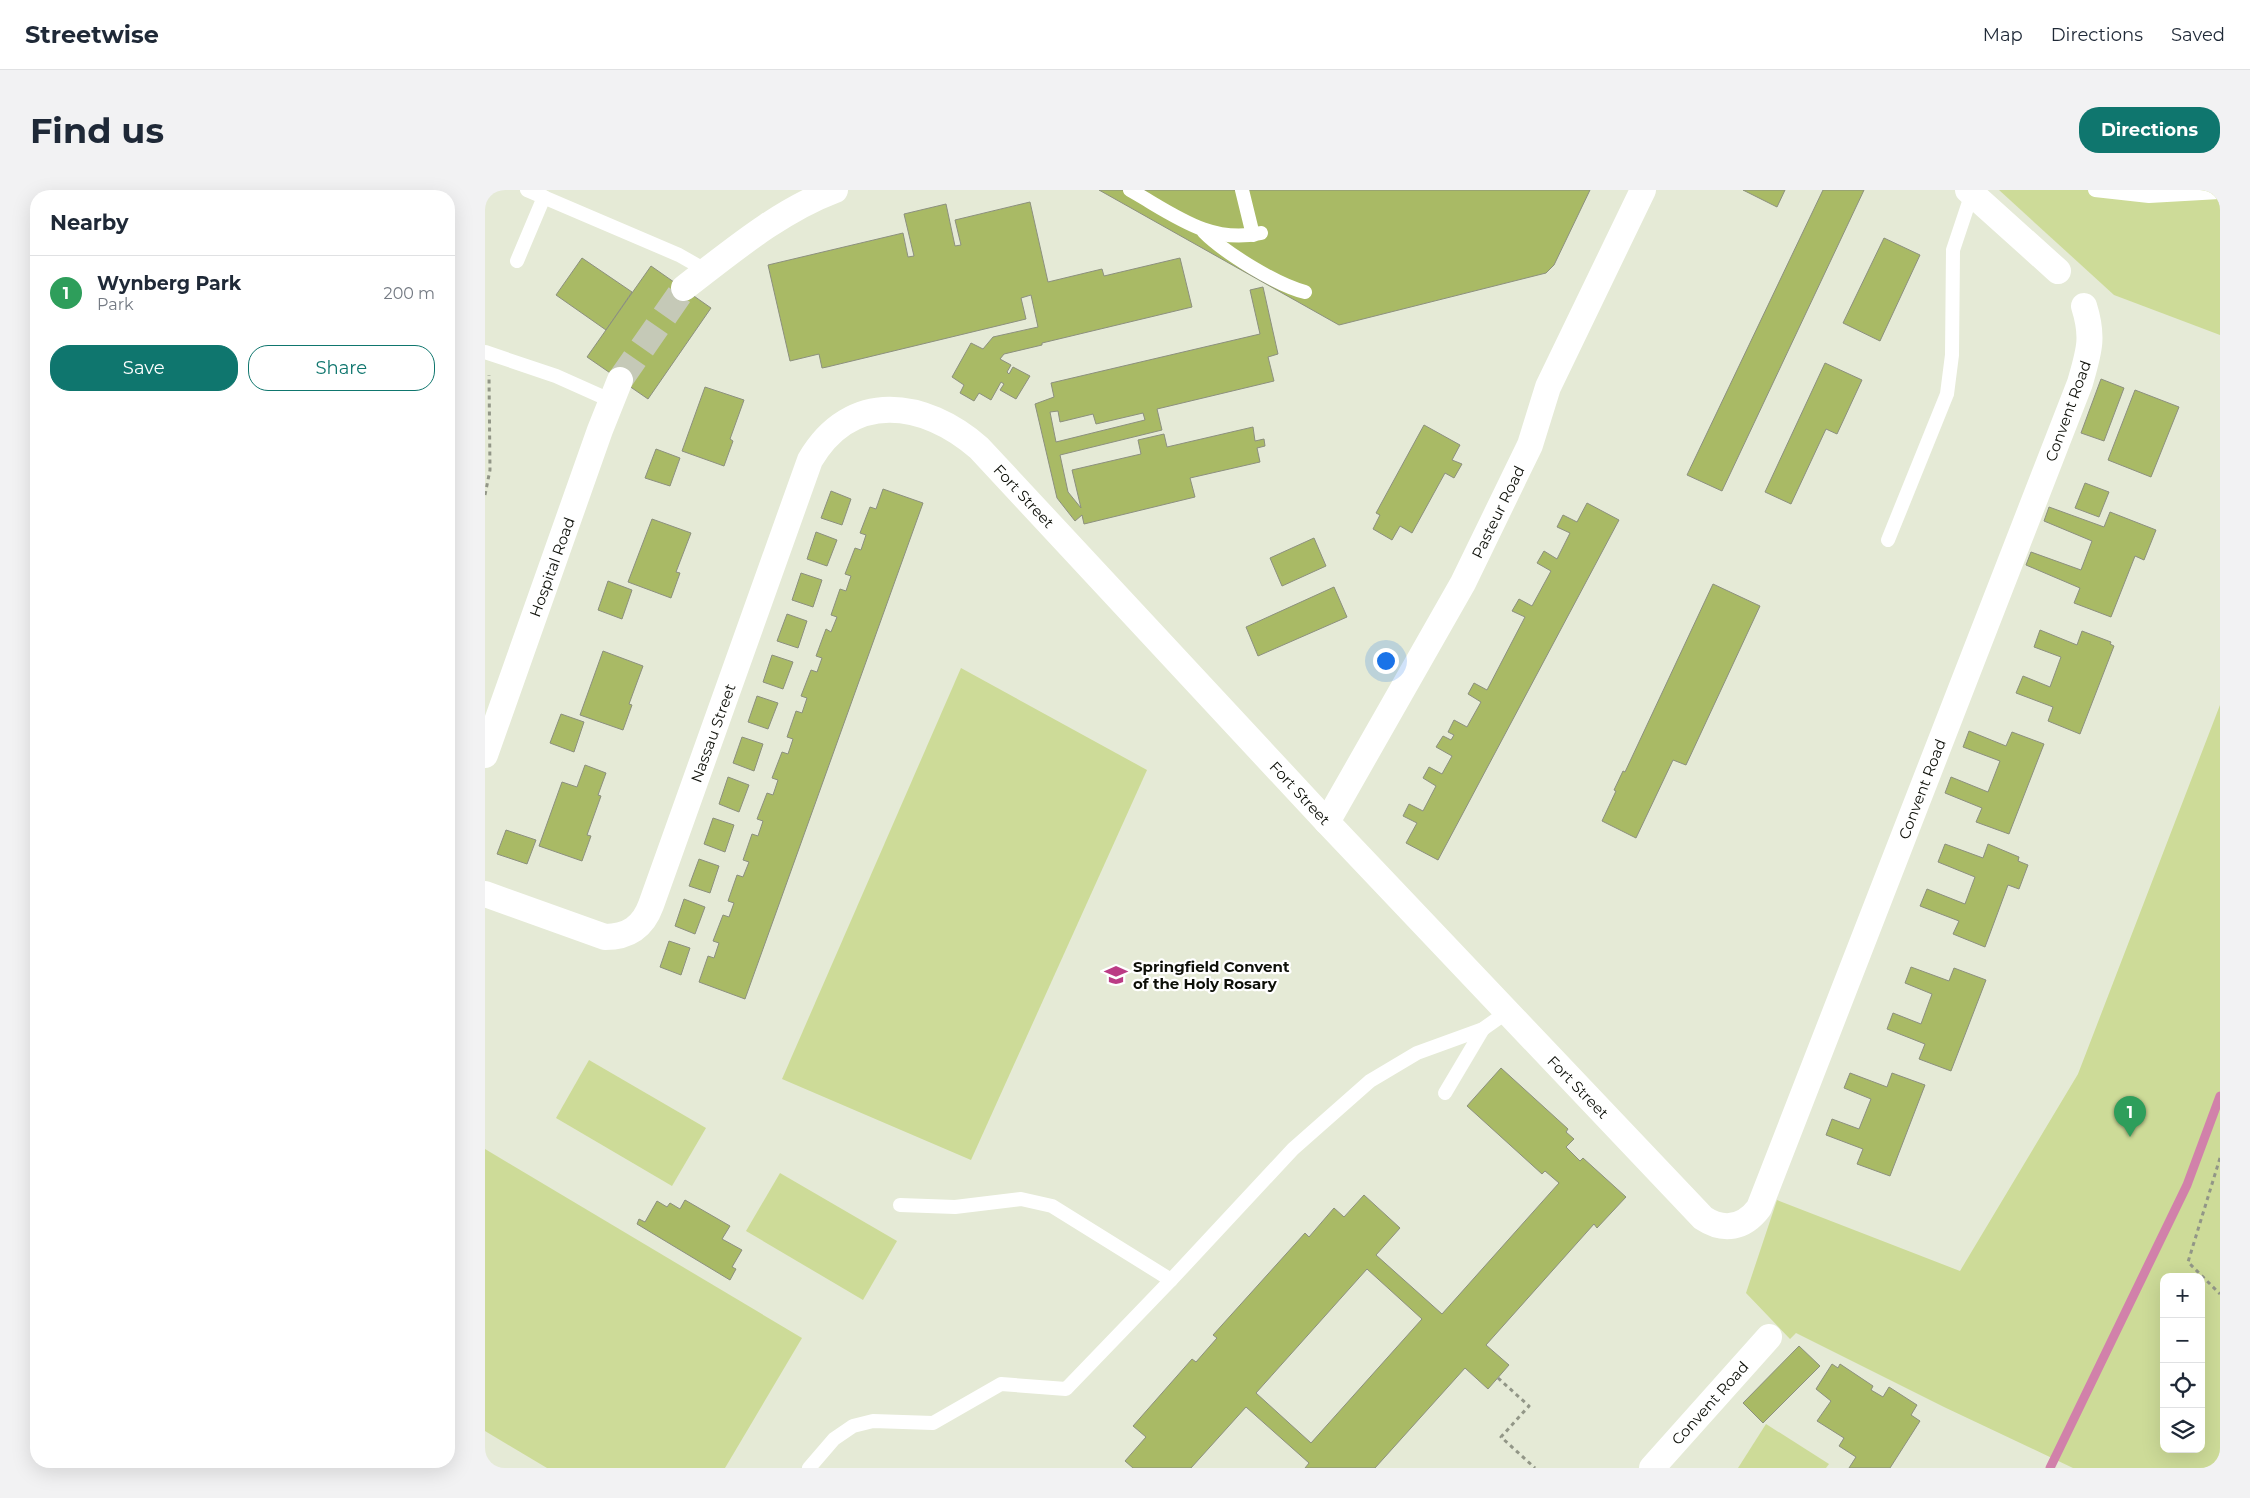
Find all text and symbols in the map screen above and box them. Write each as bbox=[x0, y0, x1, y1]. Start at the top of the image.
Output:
text: Streetwise bbox=[25, 20, 159, 49]
text: Map bbox=[1983, 24, 2023, 46]
text: Directions bbox=[2051, 24, 2143, 46]
text: Saved bbox=[2171, 24, 2225, 46]
button: Directions bbox=[2079, 107, 2220, 153]
text: Find us bbox=[30, 109, 164, 152]
text: Nearby bbox=[50, 210, 129, 235]
text: Wynberg Park bbox=[97, 272, 241, 295]
text: 1 bbox=[63, 284, 69, 303]
text: 200 m bbox=[384, 284, 435, 303]
text: Park bbox=[97, 295, 134, 314]
button: Save bbox=[50, 345, 238, 391]
button: Share bbox=[248, 345, 435, 391]
street label: Convent Road bbox=[2041, 358, 2095, 464]
street label: Fort Street bbox=[990, 460, 1058, 532]
street label: Pasteur Road bbox=[1467, 463, 1529, 561]
street label: Hospital Road bbox=[525, 514, 579, 620]
your location bbox=[1373, 648, 1399, 674]
street label: Nassau Street bbox=[686, 681, 740, 785]
street label: Convent Road bbox=[1894, 736, 1950, 842]
street label: Fort Street bbox=[1266, 757, 1334, 829]
place label: Springfield Convent of the Holy Rosary bbox=[1133, 957, 1290, 993]
school or university icon: Springfield Convent of the Holy Rosary bbox=[1103, 962, 1129, 988]
street label: Fort Street bbox=[1543, 1052, 1613, 1122]
pin: 1 bbox=[2114, 1096, 2146, 1137]
map controls bbox=[2160, 1273, 2205, 1453]
button: + bbox=[2160, 1273, 2205, 1318]
button: − bbox=[2160, 1318, 2205, 1363]
street label: Convent Road bbox=[1667, 1357, 1753, 1449]
button: locate bbox=[2160, 1363, 2205, 1408]
button: layers bbox=[2160, 1408, 2205, 1453]

